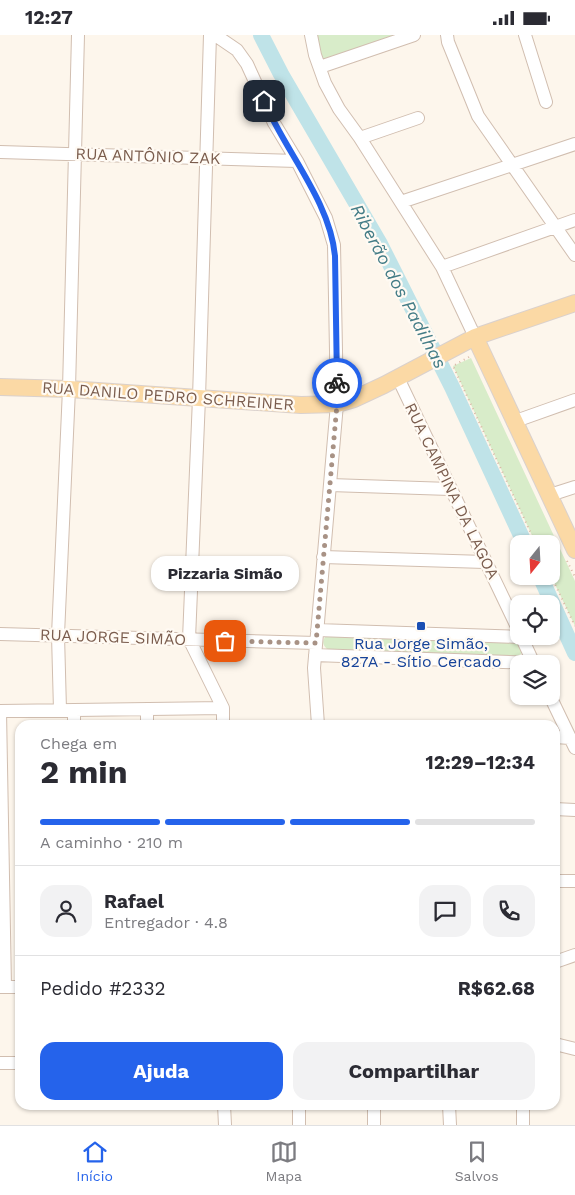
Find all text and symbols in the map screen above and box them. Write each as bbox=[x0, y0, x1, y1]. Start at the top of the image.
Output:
text: 12:27 bbox=[25, 6, 73, 29]
pin bbox=[243, 80, 285, 122]
icon: home bbox=[250, 87, 278, 115]
street label: RUA ANTÔNIO ZAK bbox=[75, 144, 221, 168]
water label: Riberão dos Padilhas bbox=[347, 200, 451, 372]
courier bbox=[312, 358, 362, 408]
icon: bike bbox=[323, 369, 351, 397]
street label: RUA DANILO PEDRO SCHREINER bbox=[41, 378, 295, 414]
street label: RUA CAMPINA DA LAGOA bbox=[401, 400, 503, 583]
north arrow bbox=[510, 535, 560, 585]
map controls bbox=[510, 535, 560, 705]
callout: Pizzaria Simão bbox=[151, 556, 299, 591]
text: Pizzaria Simão bbox=[167, 564, 283, 583]
button: locate bbox=[510, 595, 560, 645]
pin bbox=[204, 620, 246, 662]
marker: Rua Jorge Simão, 827A - Sítio Cercado bbox=[415, 620, 427, 632]
street label: RUA JORGE SIMÃO bbox=[40, 625, 186, 649]
icon: bag bbox=[211, 627, 239, 655]
place label: Rua Jorge Simão, 827A - Sítio Cercado bbox=[341, 634, 501, 671]
button: layers bbox=[510, 655, 560, 705]
text: Chega em bbox=[40, 734, 117, 753]
text: 12:29–12:34 bbox=[426, 751, 535, 774]
text: 2 min bbox=[40, 753, 128, 791]
text: A caminho · 210 m bbox=[40, 833, 183, 852]
button: person bbox=[40, 885, 92, 937]
button: chat bbox=[419, 885, 471, 937]
button: phone bbox=[483, 885, 535, 937]
text: Rafael bbox=[104, 890, 164, 913]
text: Entregador · 4.8 bbox=[104, 913, 228, 932]
text: Pedido #2332 bbox=[40, 977, 166, 1000]
text: R$62.68 bbox=[458, 977, 535, 1000]
button: Ajuda bbox=[40, 1042, 283, 1100]
button: Compartilhar bbox=[293, 1042, 535, 1100]
tab: Início bbox=[76, 1138, 113, 1184]
tab: Mapa bbox=[266, 1138, 302, 1184]
tab: Salvos bbox=[455, 1138, 499, 1184]

